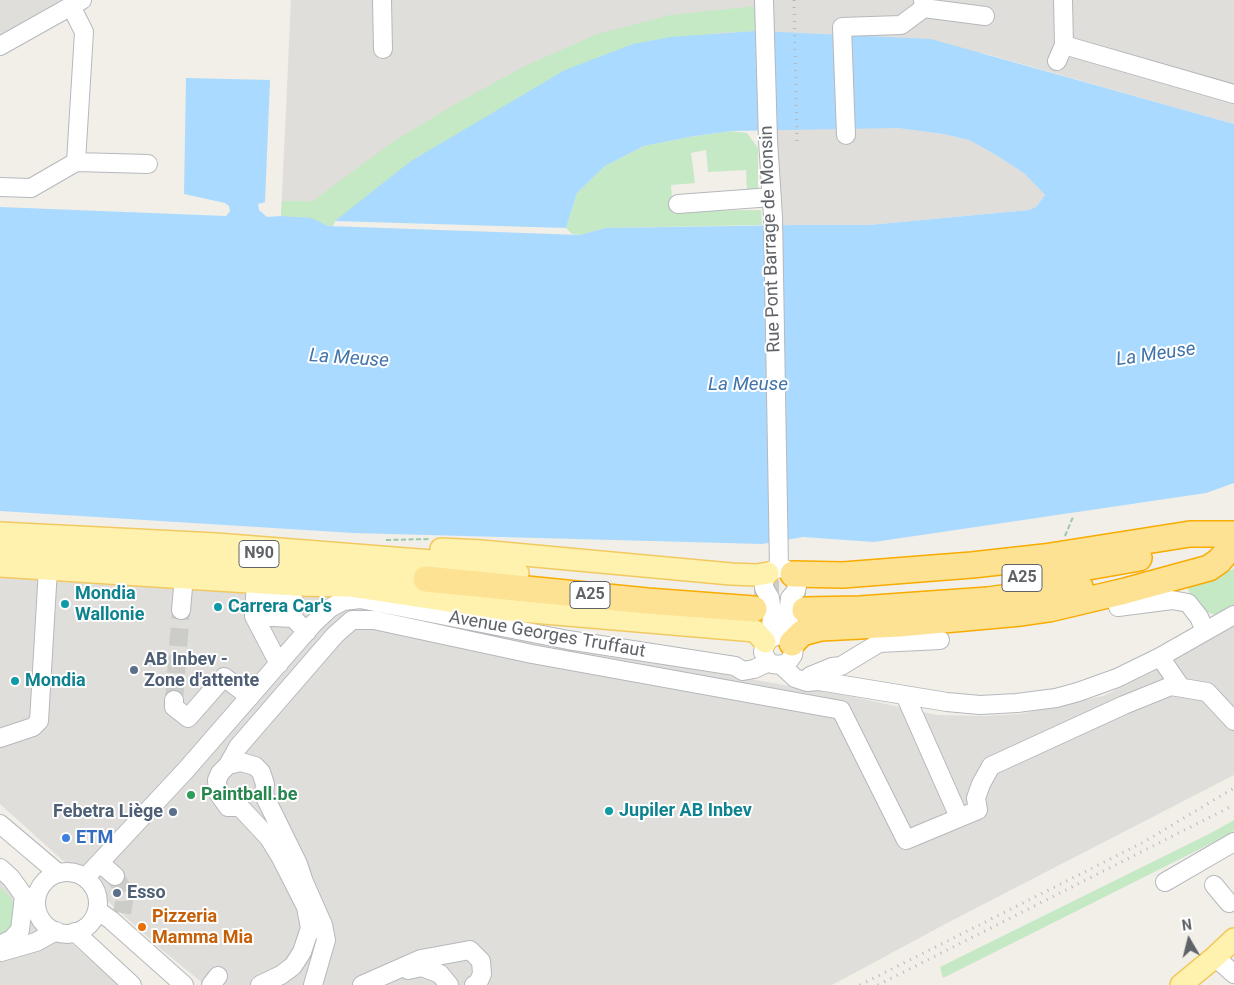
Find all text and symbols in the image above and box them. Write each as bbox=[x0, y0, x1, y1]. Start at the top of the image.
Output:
street label: Rue Pont Barrage de Monsin bbox=[756, 125, 786, 353]
water label: La Meuse bbox=[1115, 338, 1197, 372]
water label: La Meuse bbox=[308, 345, 390, 373]
water label: La Meuse bbox=[708, 374, 788, 396]
road number: N90 bbox=[239, 540, 279, 568]
road number: A25 bbox=[1002, 564, 1042, 592]
road number: A25 bbox=[570, 582, 610, 608]
place label: Mondia Wallonie bbox=[75, 583, 144, 626]
place label: Carrera Car's bbox=[228, 596, 332, 618]
marker: Mondia Wallonie bbox=[59, 598, 71, 610]
marker: Carrera Car's bbox=[212, 601, 224, 613]
street label: Avenue Georges Truffaut bbox=[447, 607, 647, 663]
place label: AB Inbev - Zone d'attente bbox=[144, 649, 259, 692]
marker: AB Inbev - Zone d'attente bbox=[128, 664, 140, 676]
place label: Mondia bbox=[25, 670, 86, 692]
marker: Mondia bbox=[9, 675, 21, 687]
place label: Paintball.be bbox=[201, 784, 297, 806]
marker: Paintball.be bbox=[185, 789, 197, 801]
place label: Jupiler AB Inbev bbox=[619, 800, 752, 822]
place label: Febetra Liège bbox=[53, 801, 163, 823]
marker: Jupiler AB Inbev bbox=[603, 805, 615, 817]
marker: Febetra Liège bbox=[167, 806, 179, 818]
place label: ETM bbox=[76, 827, 113, 849]
marker: ETM bbox=[60, 832, 72, 844]
place label: Esso bbox=[127, 882, 166, 904]
marker: Esso bbox=[111, 887, 123, 899]
place label: Pizzeria Mamma Mia bbox=[152, 906, 253, 949]
north arrow bbox=[1164, 915, 1214, 965]
text: N bbox=[1181, 917, 1193, 934]
marker: Pizzeria Mamma Mia bbox=[136, 921, 148, 933]

